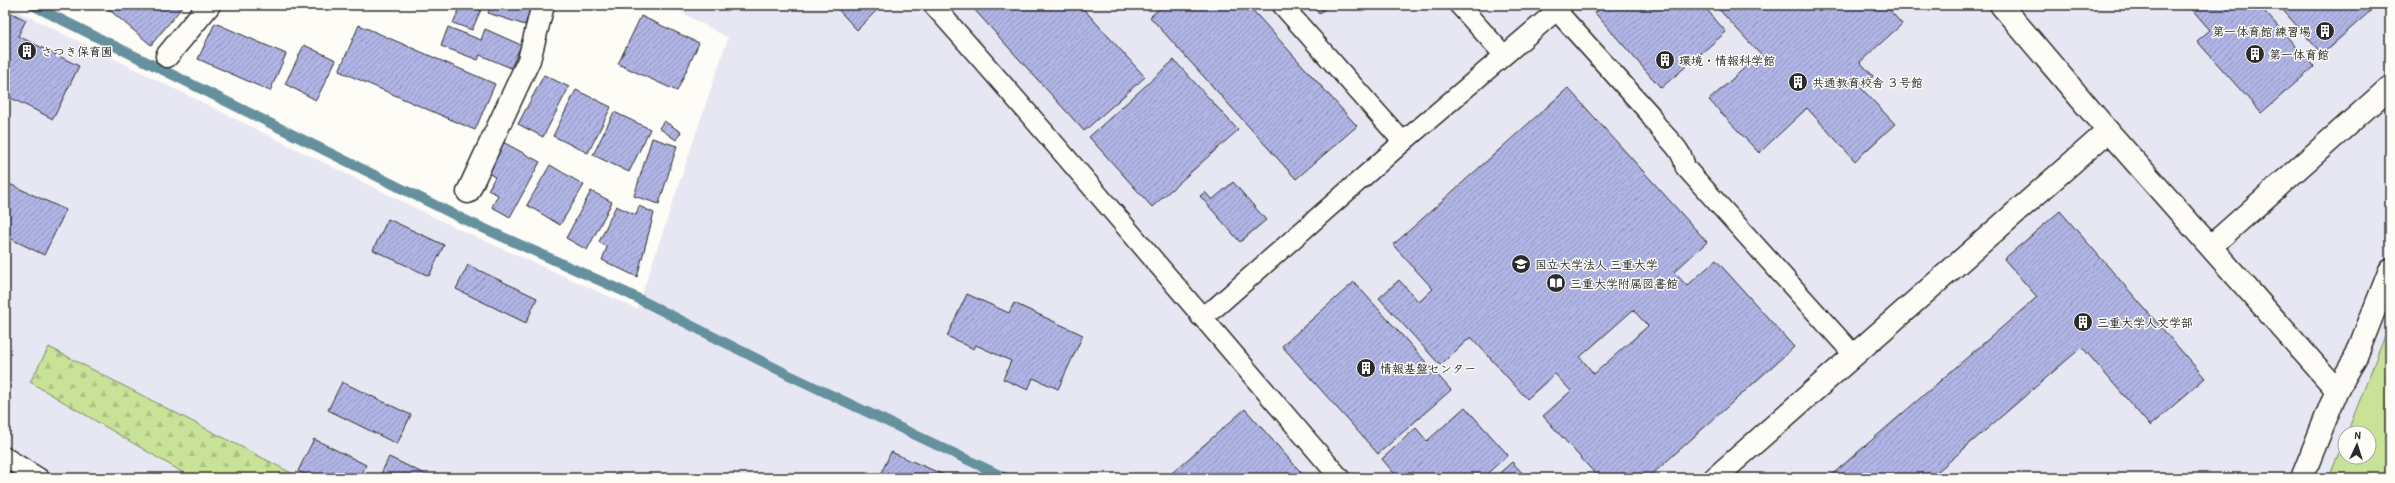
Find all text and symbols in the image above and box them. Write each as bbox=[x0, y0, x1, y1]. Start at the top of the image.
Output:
building icon: 第一体育館 練習場 bbox=[2314, 20, 2336, 42]
place label: 第一体育館 練習場 bbox=[2212, 23, 2311, 40]
building icon: さつき保育園 bbox=[16, 40, 38, 62]
place label: さつき保育園 bbox=[41, 43, 113, 60]
building icon: 第一体育館 bbox=[2244, 43, 2266, 65]
place label: 第一体育館 bbox=[2269, 46, 2329, 63]
building icon: 環境・情報科学館 bbox=[1654, 49, 1676, 71]
place label: 環境・情報科学館 bbox=[1679, 52, 1775, 69]
building icon: 共通教育校舎 ３号館 bbox=[1787, 71, 1809, 93]
place label: 共通教育校舎 ３号館 bbox=[1812, 74, 1923, 91]
school or university icon: 国立大学法人 三重大学 bbox=[1510, 253, 1532, 275]
place label: 国立大学法人 三重大学 bbox=[1535, 256, 1658, 273]
library icon: 三重大学附属図書館 bbox=[1545, 272, 1567, 294]
place label: 三重大学附属図書館 bbox=[1570, 275, 1678, 292]
building icon: 三重大学人文学部 bbox=[2072, 311, 2094, 333]
place label: 三重大学人文学部 bbox=[2097, 314, 2193, 331]
building icon: 情報基盤センター bbox=[1355, 357, 1377, 379]
place label: 情報基盤センター bbox=[1380, 360, 1476, 377]
north arrow bbox=[2337, 425, 2377, 465]
text: N bbox=[2354, 428, 2361, 442]

